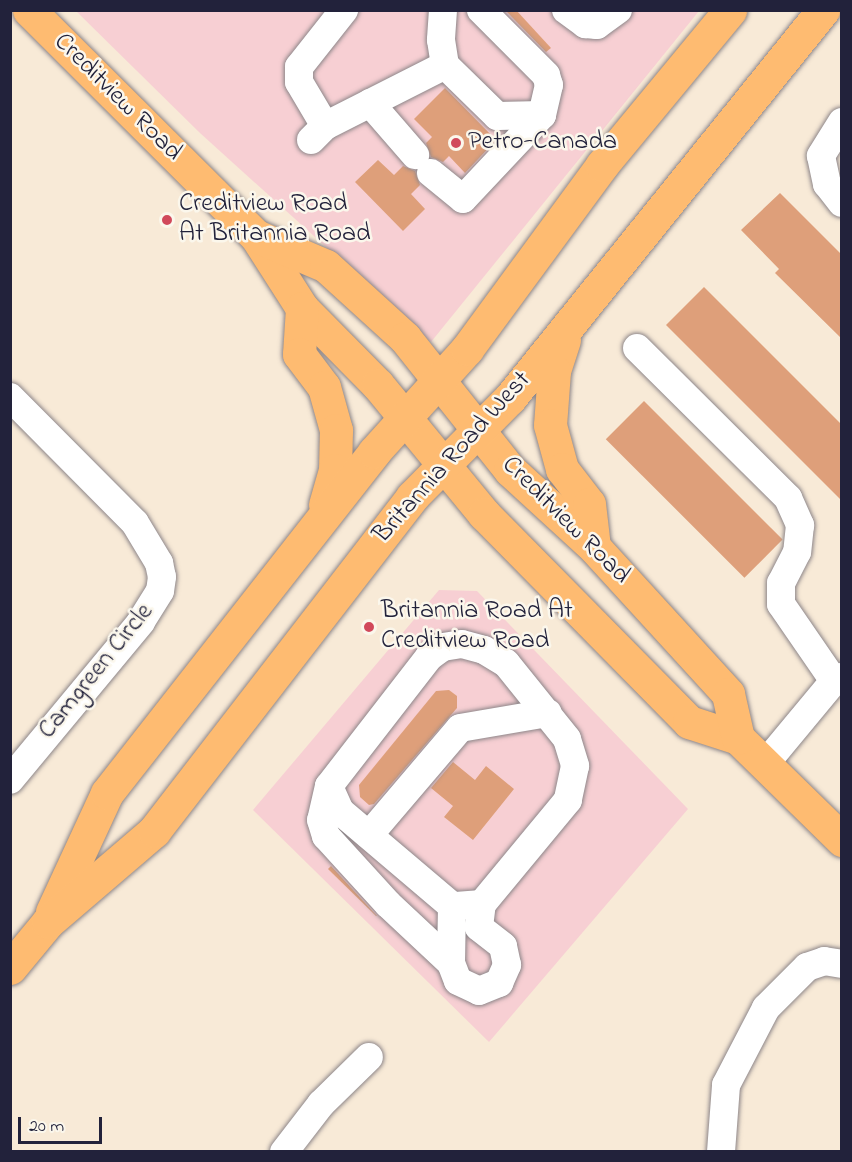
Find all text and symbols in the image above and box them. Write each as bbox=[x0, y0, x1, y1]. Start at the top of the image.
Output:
street label: Creditview Road bbox=[46, 27, 188, 169]
place label: Petro-Canada bbox=[468, 127, 617, 159]
marker: Petro-Canada bbox=[449, 136, 463, 150]
place label: Creditview Road At Britannia Road bbox=[179, 189, 371, 250]
marker: Creditview Road At Britannia Road bbox=[160, 213, 174, 227]
street label: Britannia Road West bbox=[368, 366, 538, 550]
street label: Creditview Road bbox=[494, 450, 636, 592]
place label: Britannia Road At Creditview Road bbox=[381, 596, 573, 658]
street label: Camgreen Circle bbox=[33, 598, 161, 746]
marker: Britannia Road At Creditview Road bbox=[362, 620, 376, 634]
scale bar bbox=[21, 1105, 105, 1143]
text: 20 m bbox=[29, 1114, 64, 1140]

